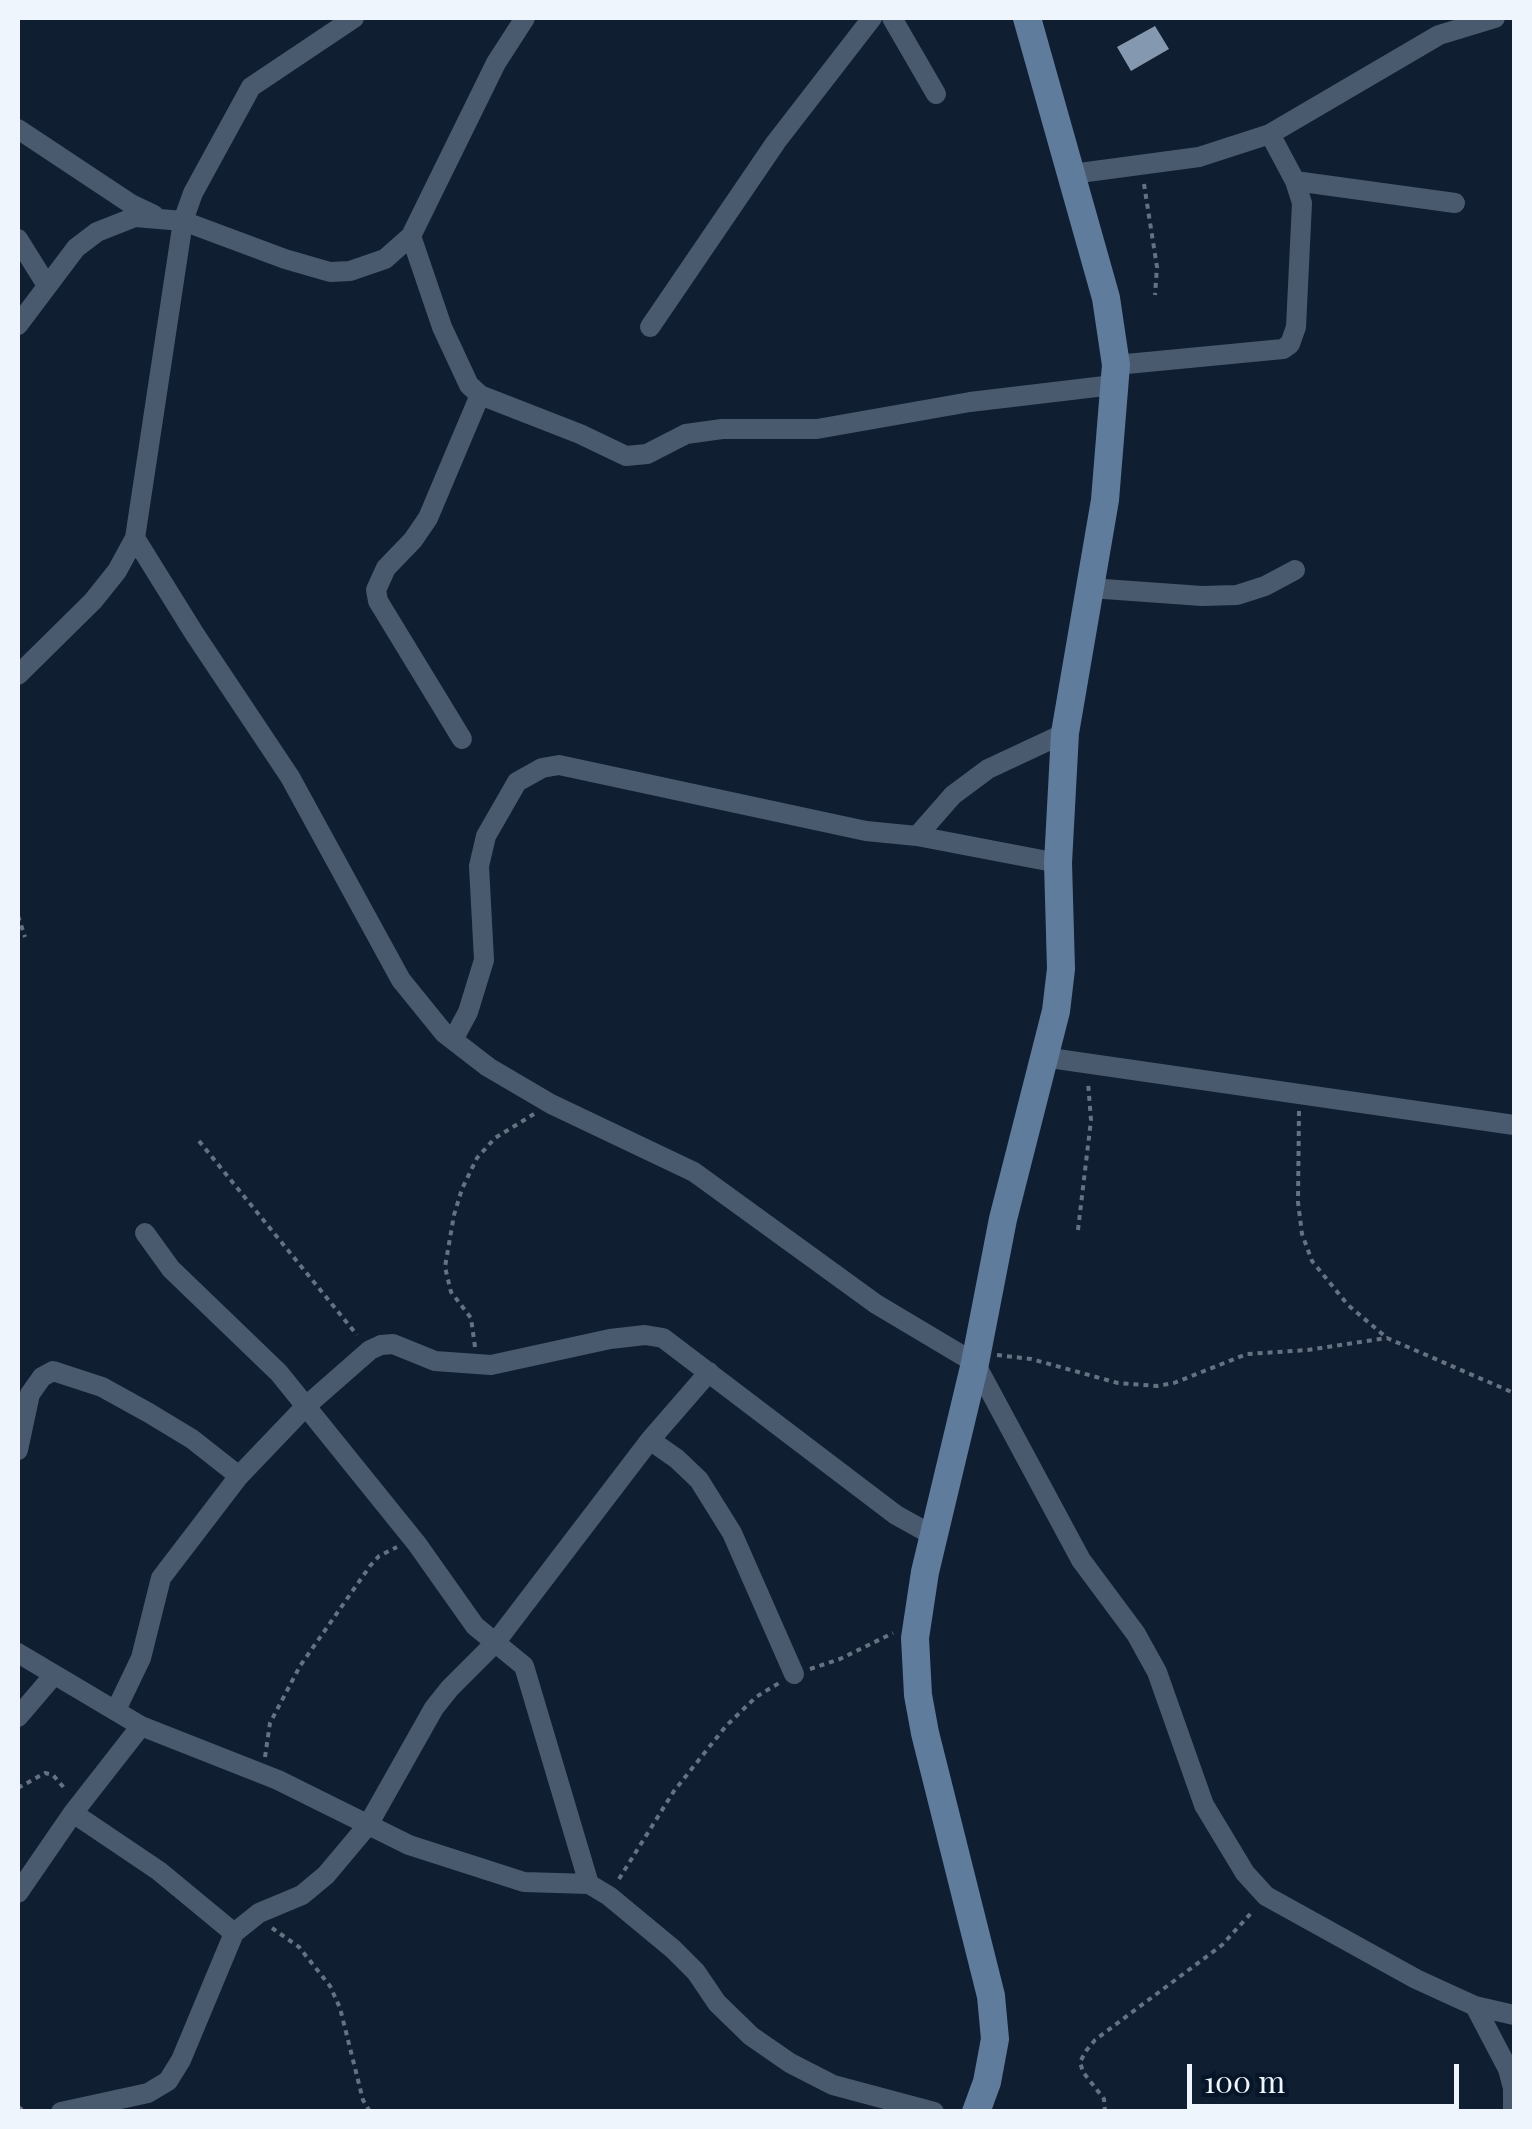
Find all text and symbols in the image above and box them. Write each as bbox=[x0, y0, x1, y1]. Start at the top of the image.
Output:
scale bar bbox=[1192, 2044, 1464, 2106]
text: 100 m bbox=[1204, 2061, 1285, 2101]

